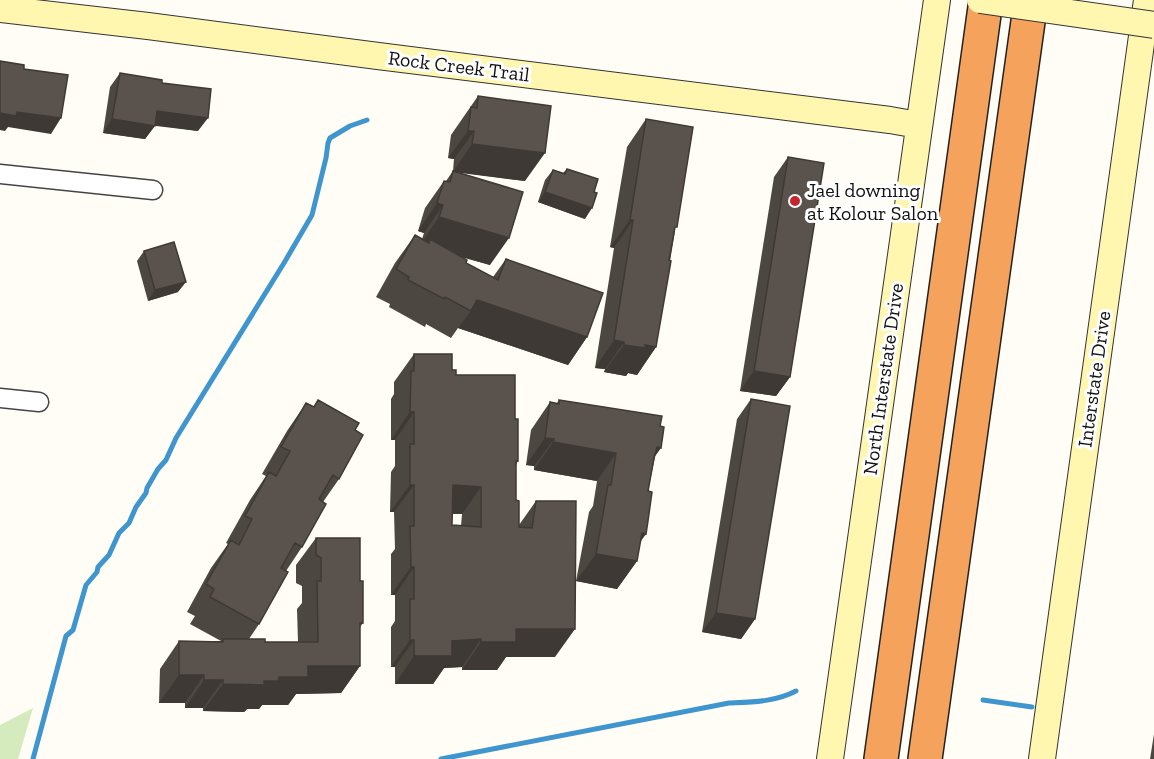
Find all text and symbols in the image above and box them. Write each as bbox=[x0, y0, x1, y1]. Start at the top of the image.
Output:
street label: Rock Creek Trail bbox=[387, 45, 531, 87]
place label: Jael downing at Kolour Salon bbox=[807, 178, 939, 225]
marker: Jael downing at Kolour Salon bbox=[788, 194, 802, 208]
street label: North Interstate Drive bbox=[858, 282, 908, 476]
street label: Interstate Drive bbox=[1073, 309, 1115, 449]

